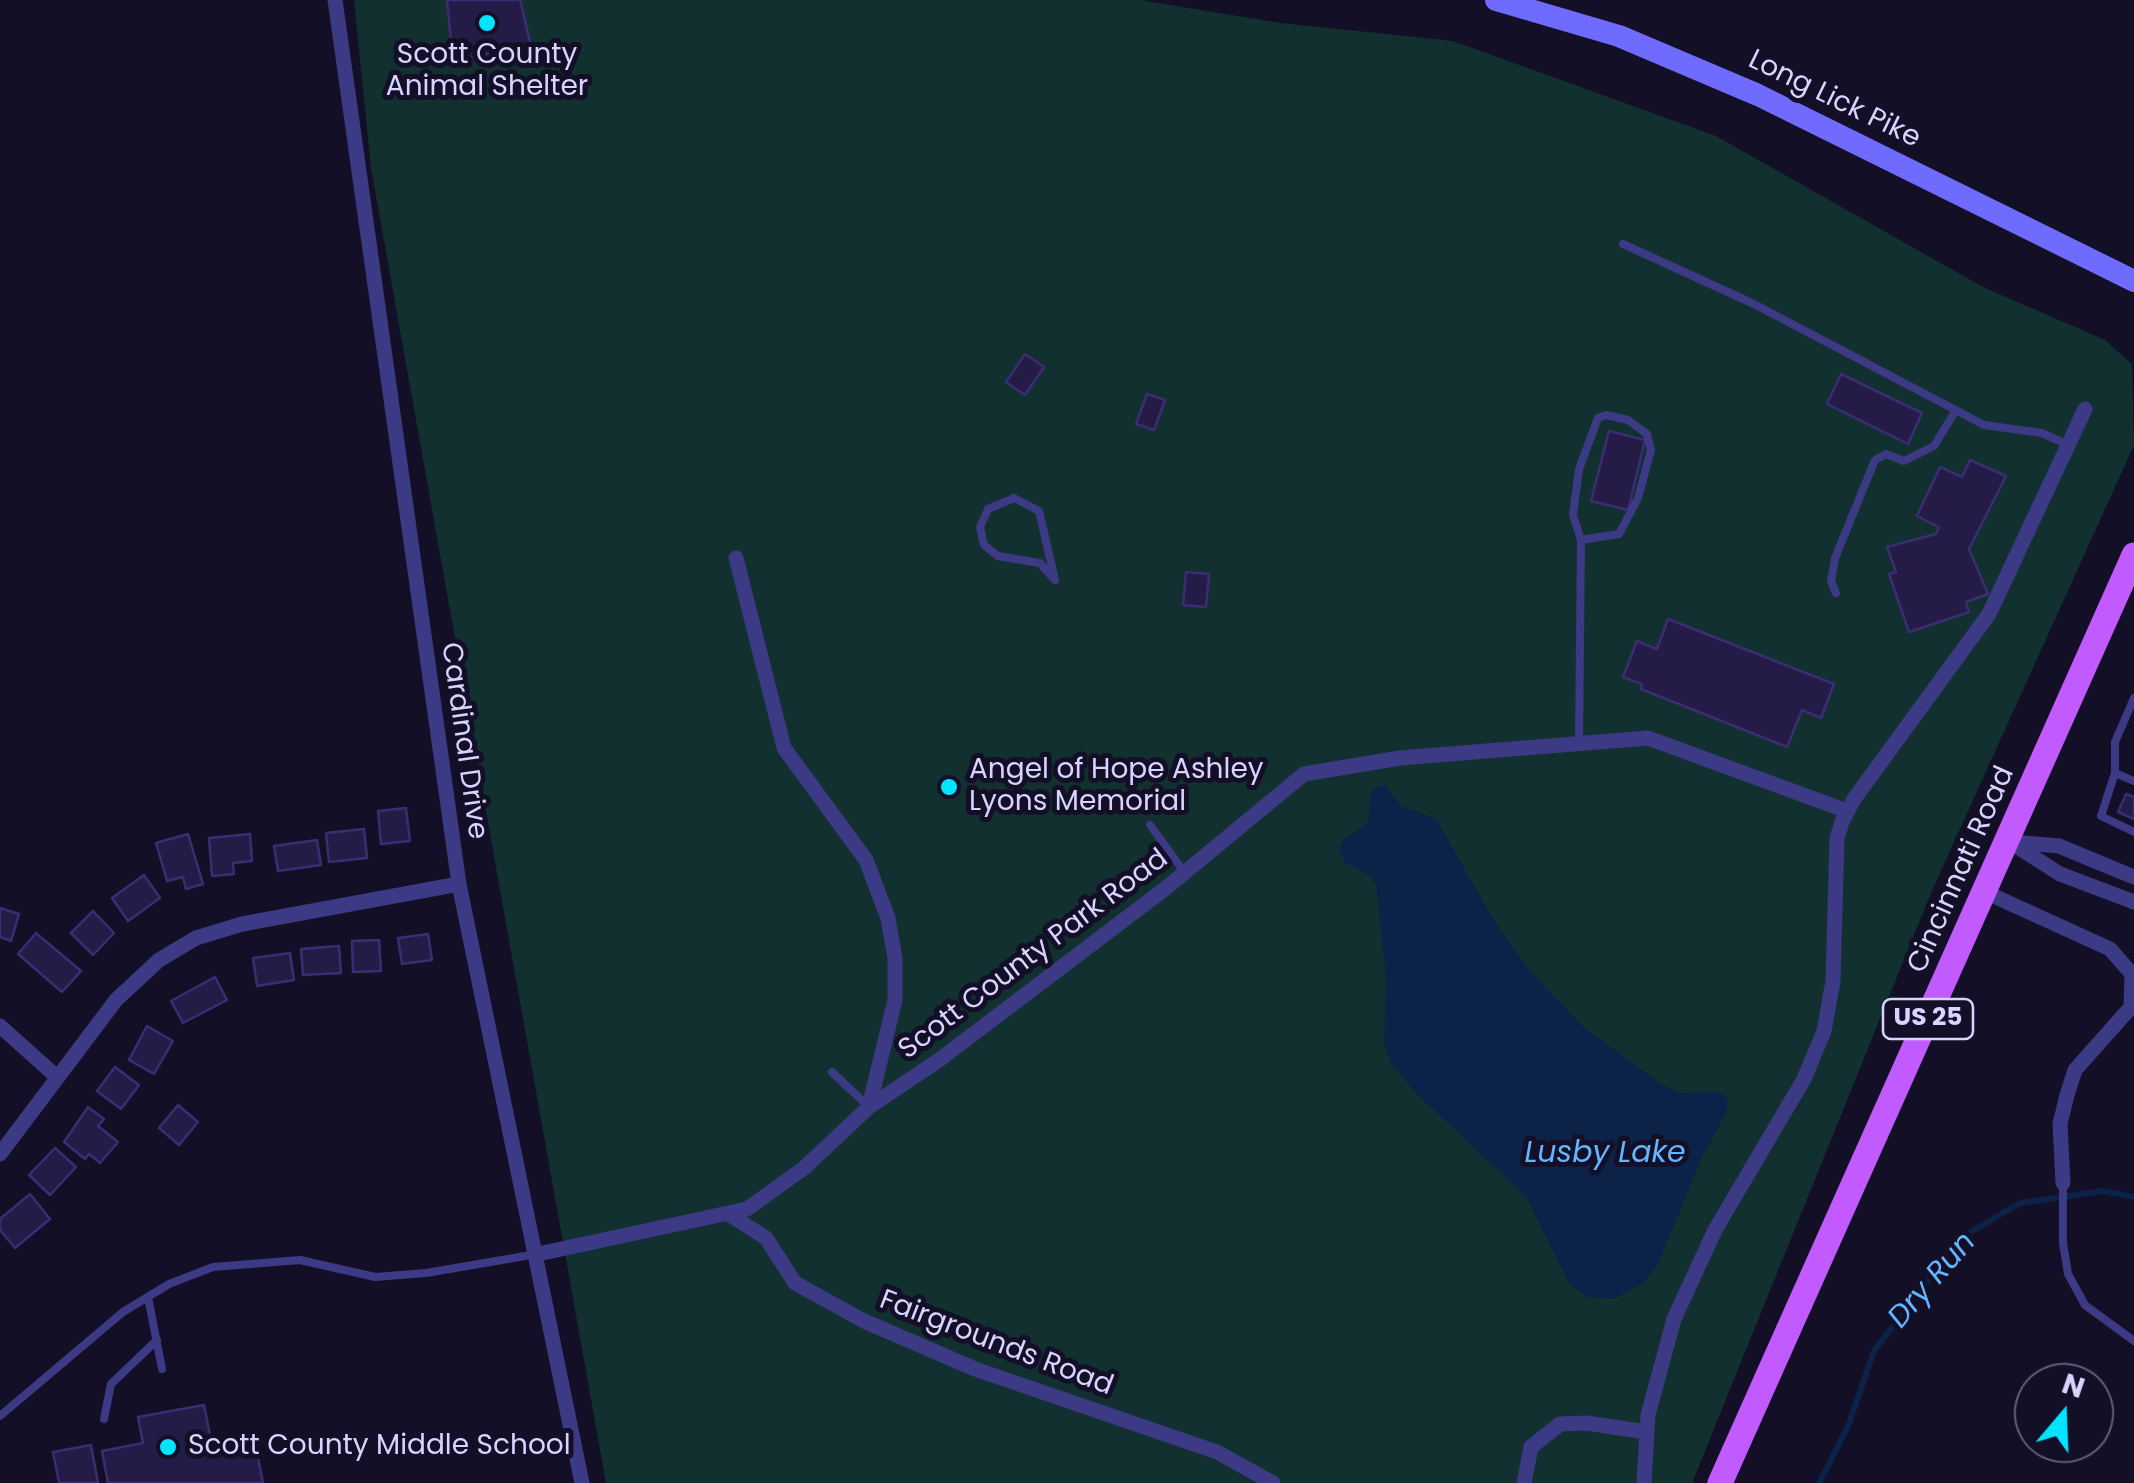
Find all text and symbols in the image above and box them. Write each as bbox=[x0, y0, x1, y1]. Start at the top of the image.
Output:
marker: Scott County Animal Shelter bbox=[476, 12, 498, 34]
place label: Scott County Animal Shelter bbox=[386, 39, 588, 105]
street label: Long Lick Pike bbox=[1743, 44, 1925, 156]
street label: Cardinal Drive bbox=[433, 641, 493, 841]
place label: Angel of Hope Ashley Lyons Memorial bbox=[969, 754, 1264, 820]
street label: Cincinnati Road bbox=[1901, 762, 2023, 978]
marker: Angel of Hope Ashley Lyons Memorial bbox=[938, 776, 960, 798]
street label: Scott County Park Road bbox=[893, 843, 1175, 1067]
road number: US 25 bbox=[1883, 999, 1973, 1039]
water label: Lusby Lake bbox=[1524, 1136, 1686, 1172]
water label: Dry Run bbox=[1882, 1226, 1984, 1336]
street label: Fairgrounds Road bbox=[875, 1284, 1117, 1404]
north arrow bbox=[2014, 1363, 2114, 1463]
text: N bbox=[2057, 1364, 2090, 1408]
place label: Scott County Middle School bbox=[188, 1430, 571, 1464]
marker: Scott County Middle School bbox=[157, 1436, 179, 1458]

